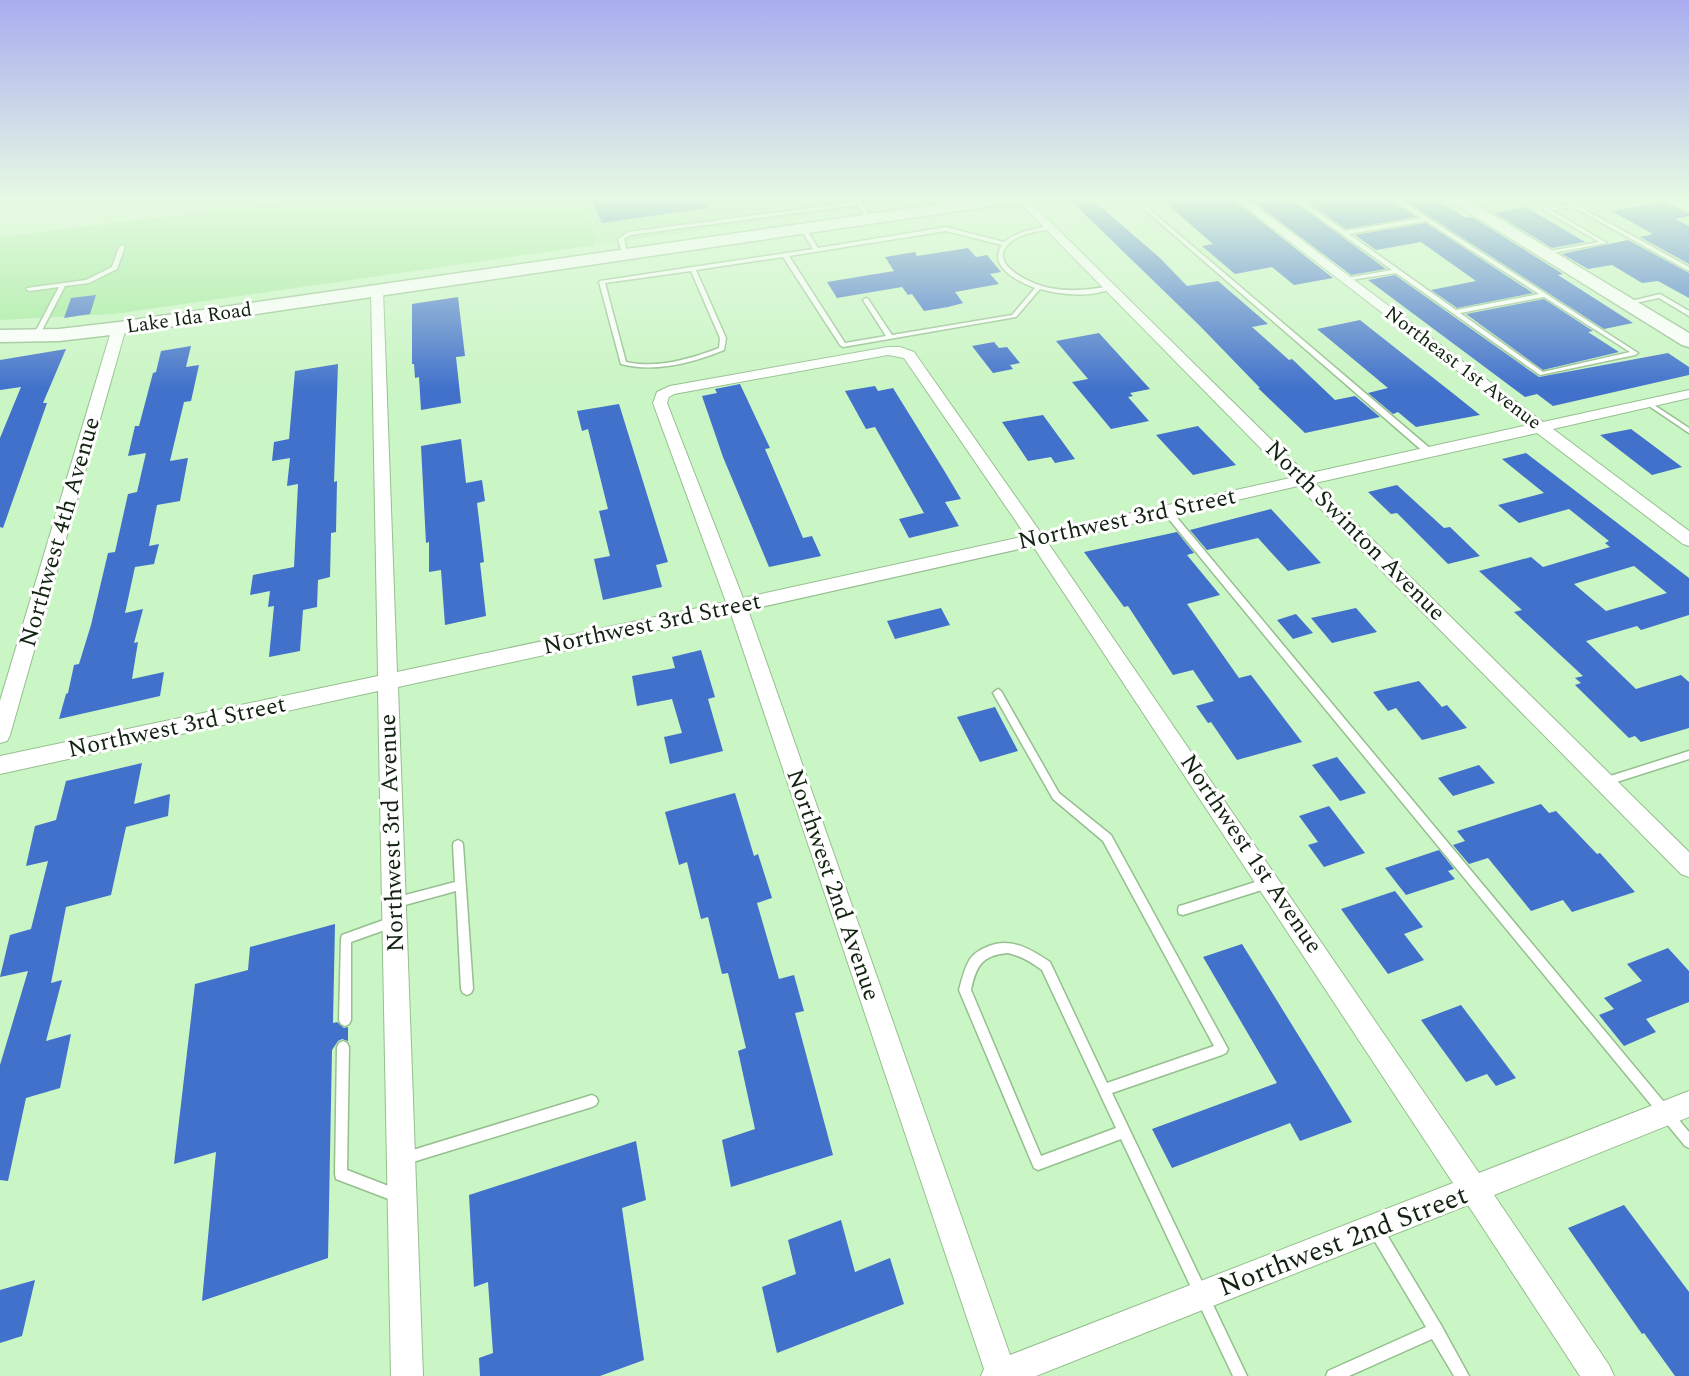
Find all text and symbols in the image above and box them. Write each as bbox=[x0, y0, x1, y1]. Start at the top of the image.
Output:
street label: Lake Ida Road bbox=[124, 294, 254, 342]
street label: Northeast 1st Avenue bbox=[1378, 299, 1548, 437]
street label: Northwest 4th Avenue bbox=[10, 413, 110, 651]
street label: North Swinton Avenue bbox=[1256, 432, 1454, 630]
street label: Northwest 3rd Street bbox=[1015, 478, 1239, 560]
street label: Northwest 3rd Street bbox=[540, 583, 764, 665]
street label: Northwest 3rd Street bbox=[65, 686, 289, 768]
street label: Northwest 3rd Avenue bbox=[370, 713, 414, 953]
street label: Northwest 1st Avenue bbox=[1171, 747, 1331, 961]
street label: Northwest 2nd Avenue bbox=[776, 764, 890, 1006]
street label: Northwest 2nd Street bbox=[1212, 1174, 1474, 1308]

